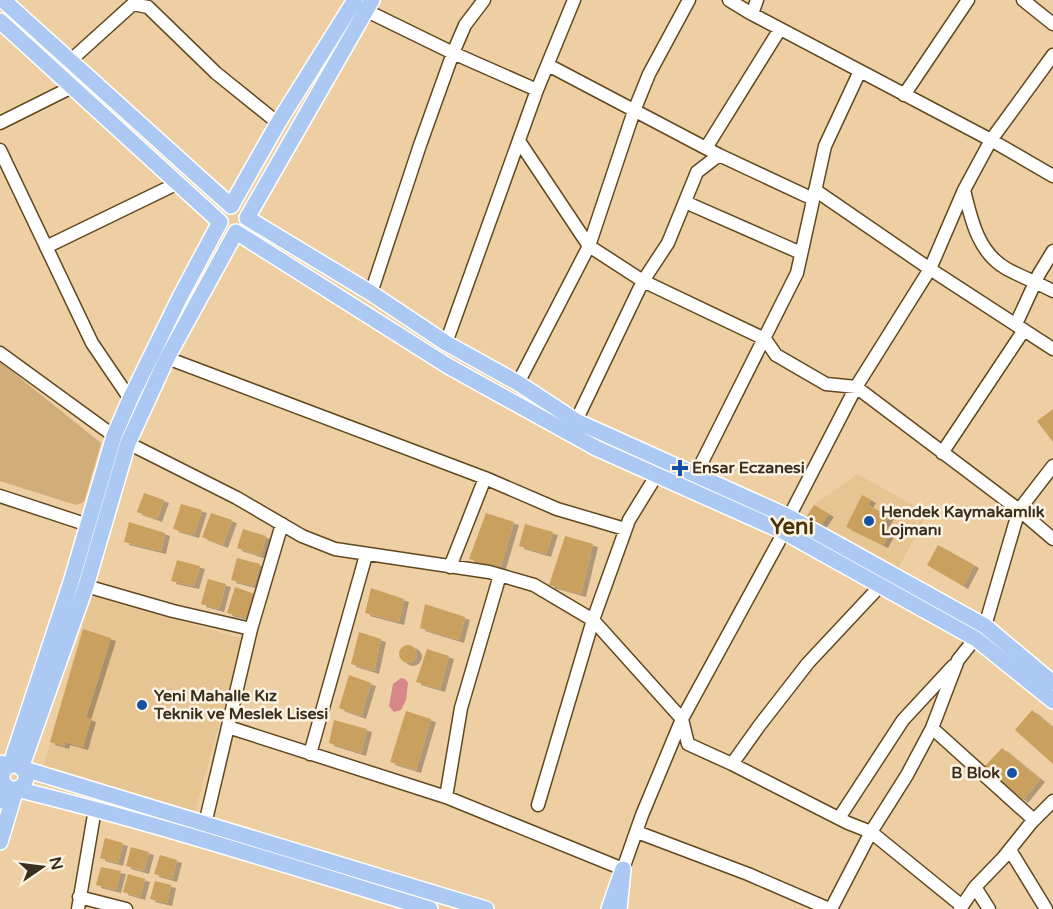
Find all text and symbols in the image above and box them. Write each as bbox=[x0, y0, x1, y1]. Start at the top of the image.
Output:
place label: Ensar Eczanesi bbox=[692, 458, 805, 478]
marker: Ensar Eczanesi bbox=[673, 461, 687, 475]
place label: Hendek Kaymakamlık Lojmanı bbox=[881, 502, 1045, 540]
district label: Yeni bbox=[770, 514, 814, 540]
marker: Hendek Kaymakamlık Lojmanı bbox=[862, 514, 876, 528]
place label: Yeni Mahalle Kız Teknik ve Meslek Lisesi bbox=[153, 686, 328, 724]
marker: Yeni Mahalle Kız Teknik ve Meslek Lisesi bbox=[135, 698, 149, 712]
place label: B Blok bbox=[951, 763, 1000, 783]
marker: B Blok bbox=[1005, 766, 1019, 780]
north arrow bbox=[12, 837, 72, 897]
text: N bbox=[44, 855, 67, 872]

